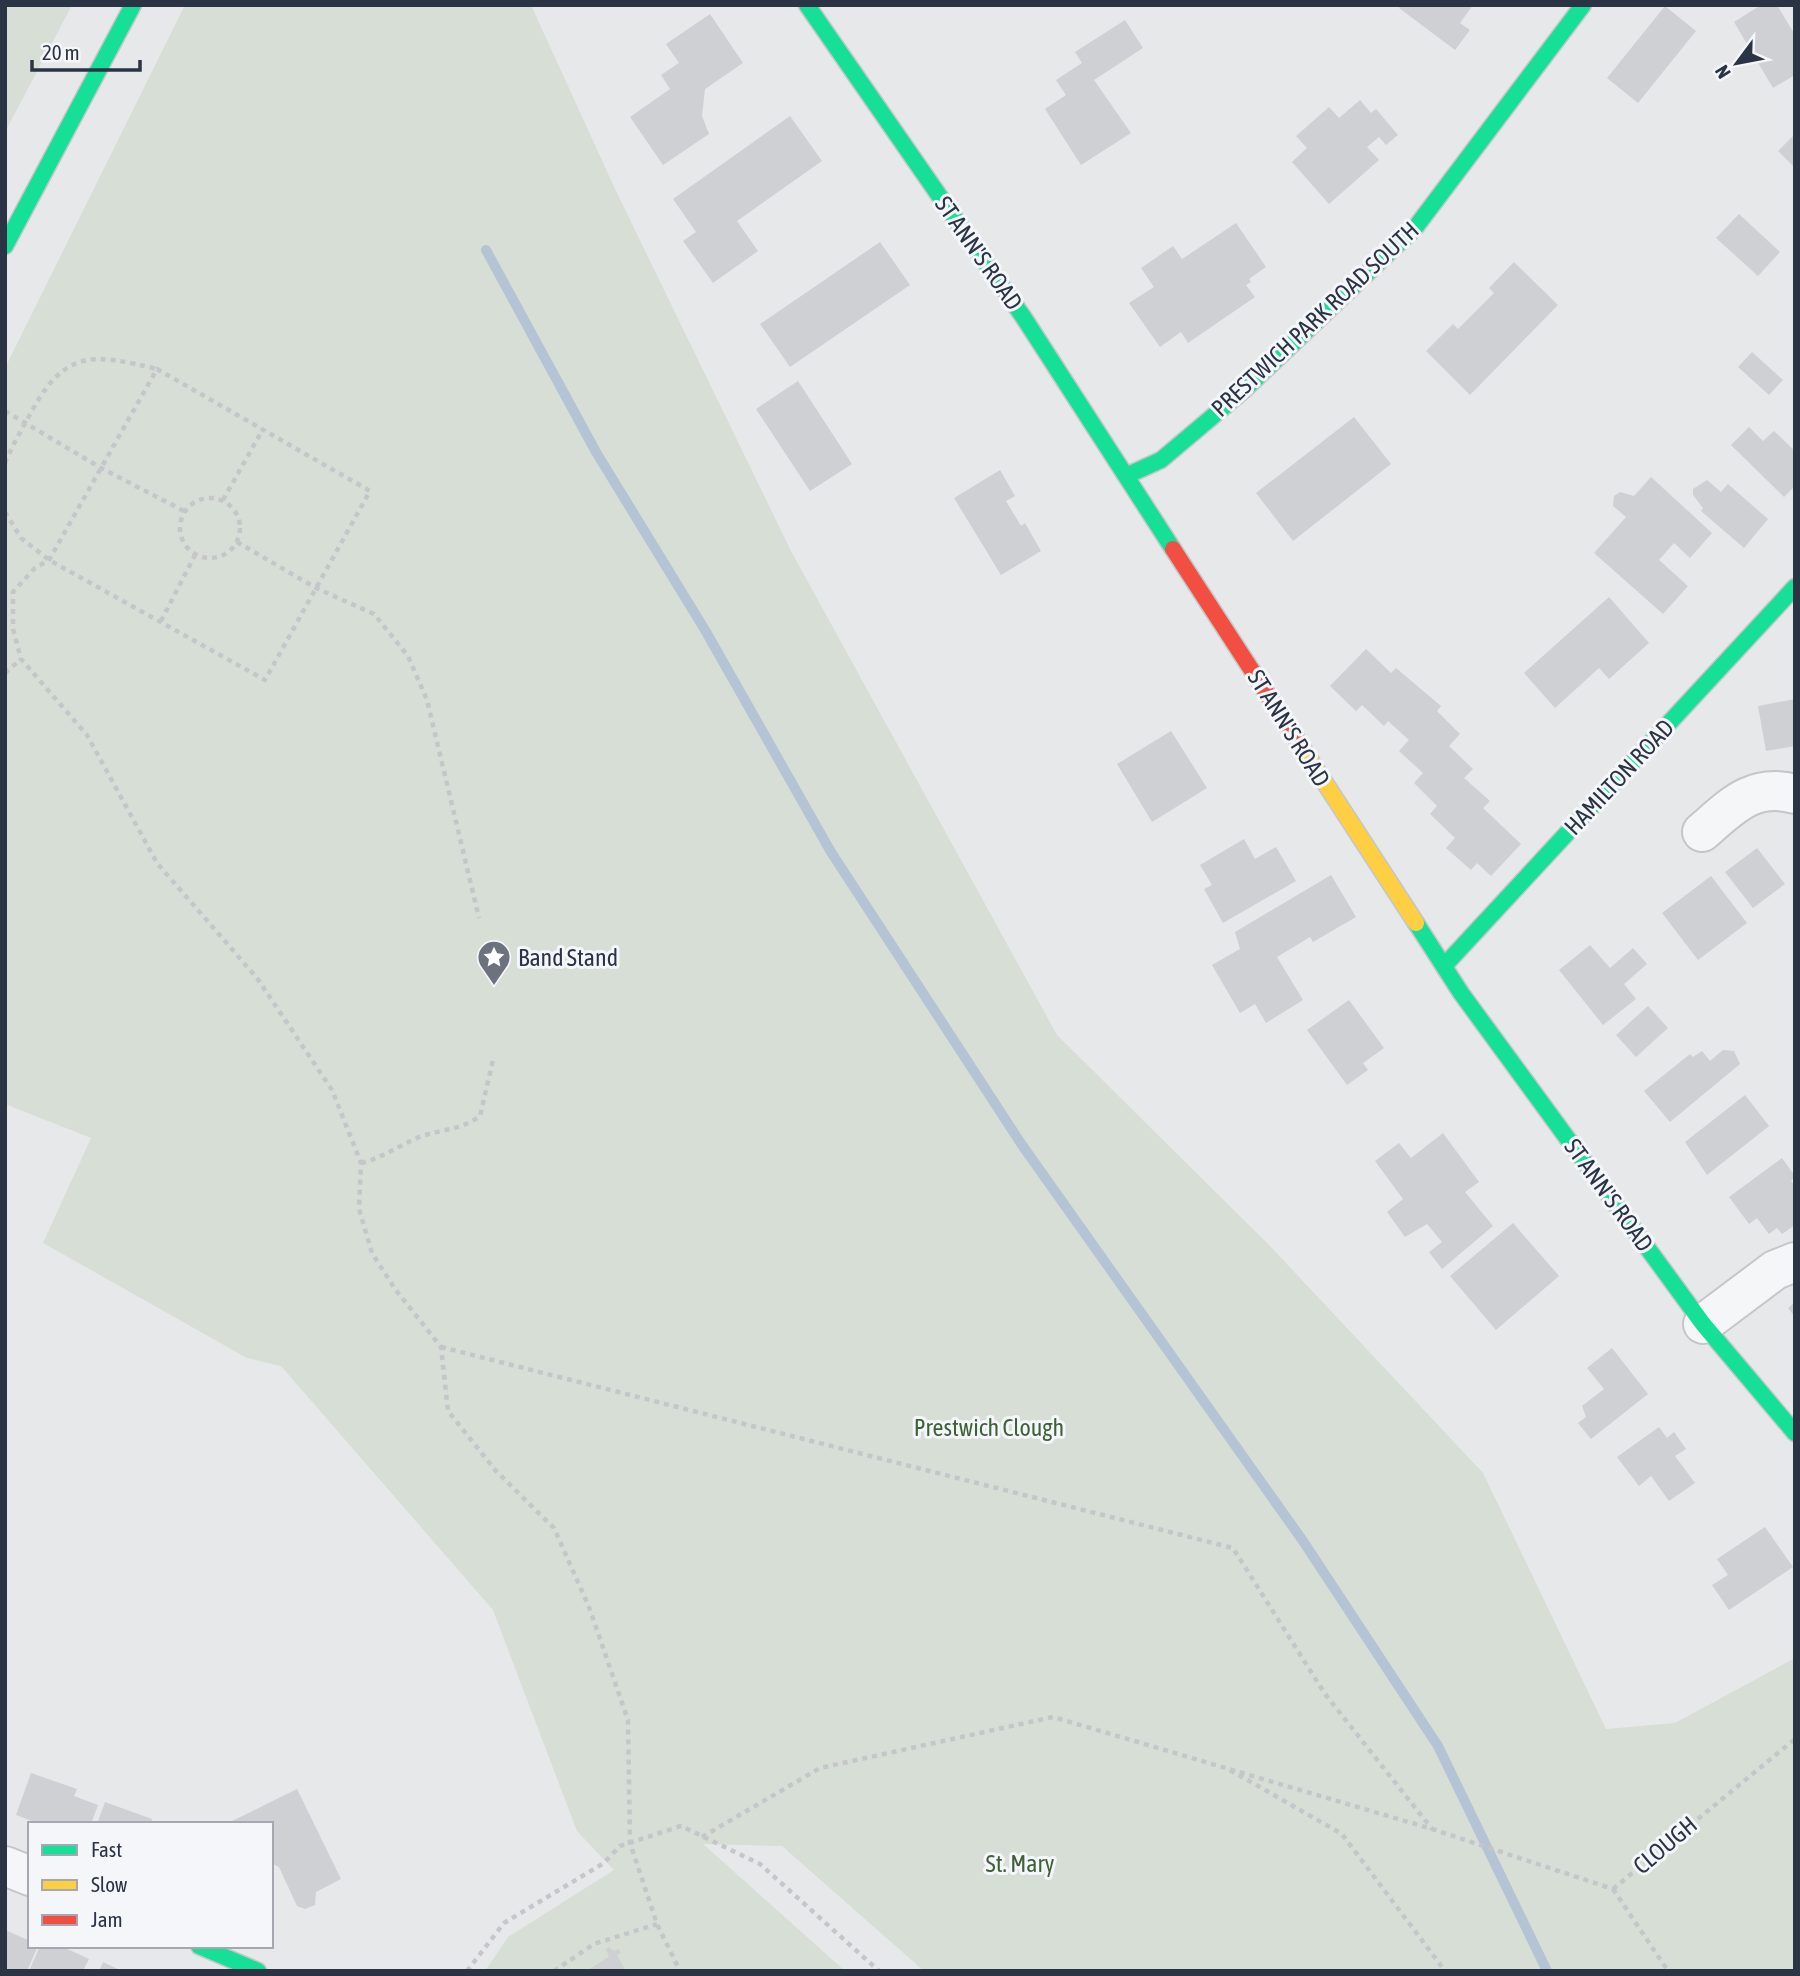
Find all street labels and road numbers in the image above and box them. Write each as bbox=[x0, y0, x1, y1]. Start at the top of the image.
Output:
street label: ST ANN'S ROAD bbox=[930, 191, 1028, 315]
street label: PRESTWICH PARK ROAD SOUTH bbox=[1206, 216, 1424, 422]
street label: ST ANN'S ROAD bbox=[1243, 665, 1335, 791]
street label: HAMILTON ROAD bbox=[1559, 714, 1679, 840]
street label: ST ANN'S ROAD bbox=[1559, 1134, 1659, 1256]
street label: CLOUGH bbox=[1628, 1811, 1702, 1879]

